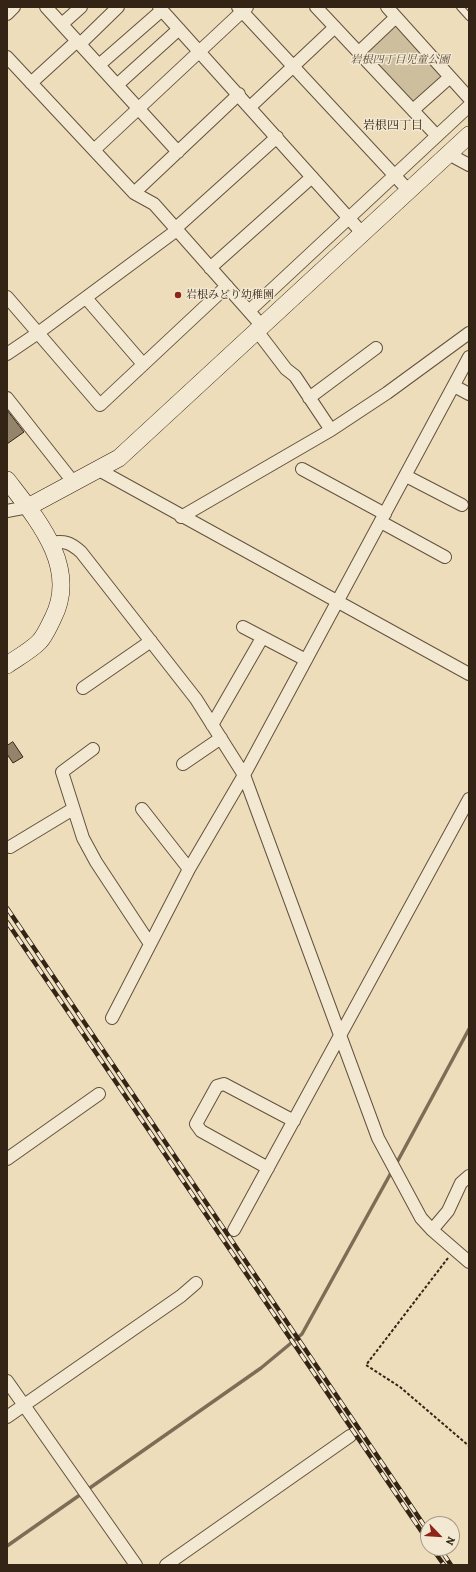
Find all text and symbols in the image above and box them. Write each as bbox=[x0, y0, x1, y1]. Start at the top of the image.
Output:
park label: 岩根四丁目児童公園 bbox=[351, 53, 449, 67]
district label: 岩根四丁目 bbox=[363, 119, 423, 133]
place label: 岩根みどり幼稚園 bbox=[186, 288, 274, 302]
marker: 岩根みどり幼稚園 bbox=[173, 290, 183, 300]
north arrow bbox=[420, 1516, 460, 1556]
text: N bbox=[442, 1534, 459, 1548]

